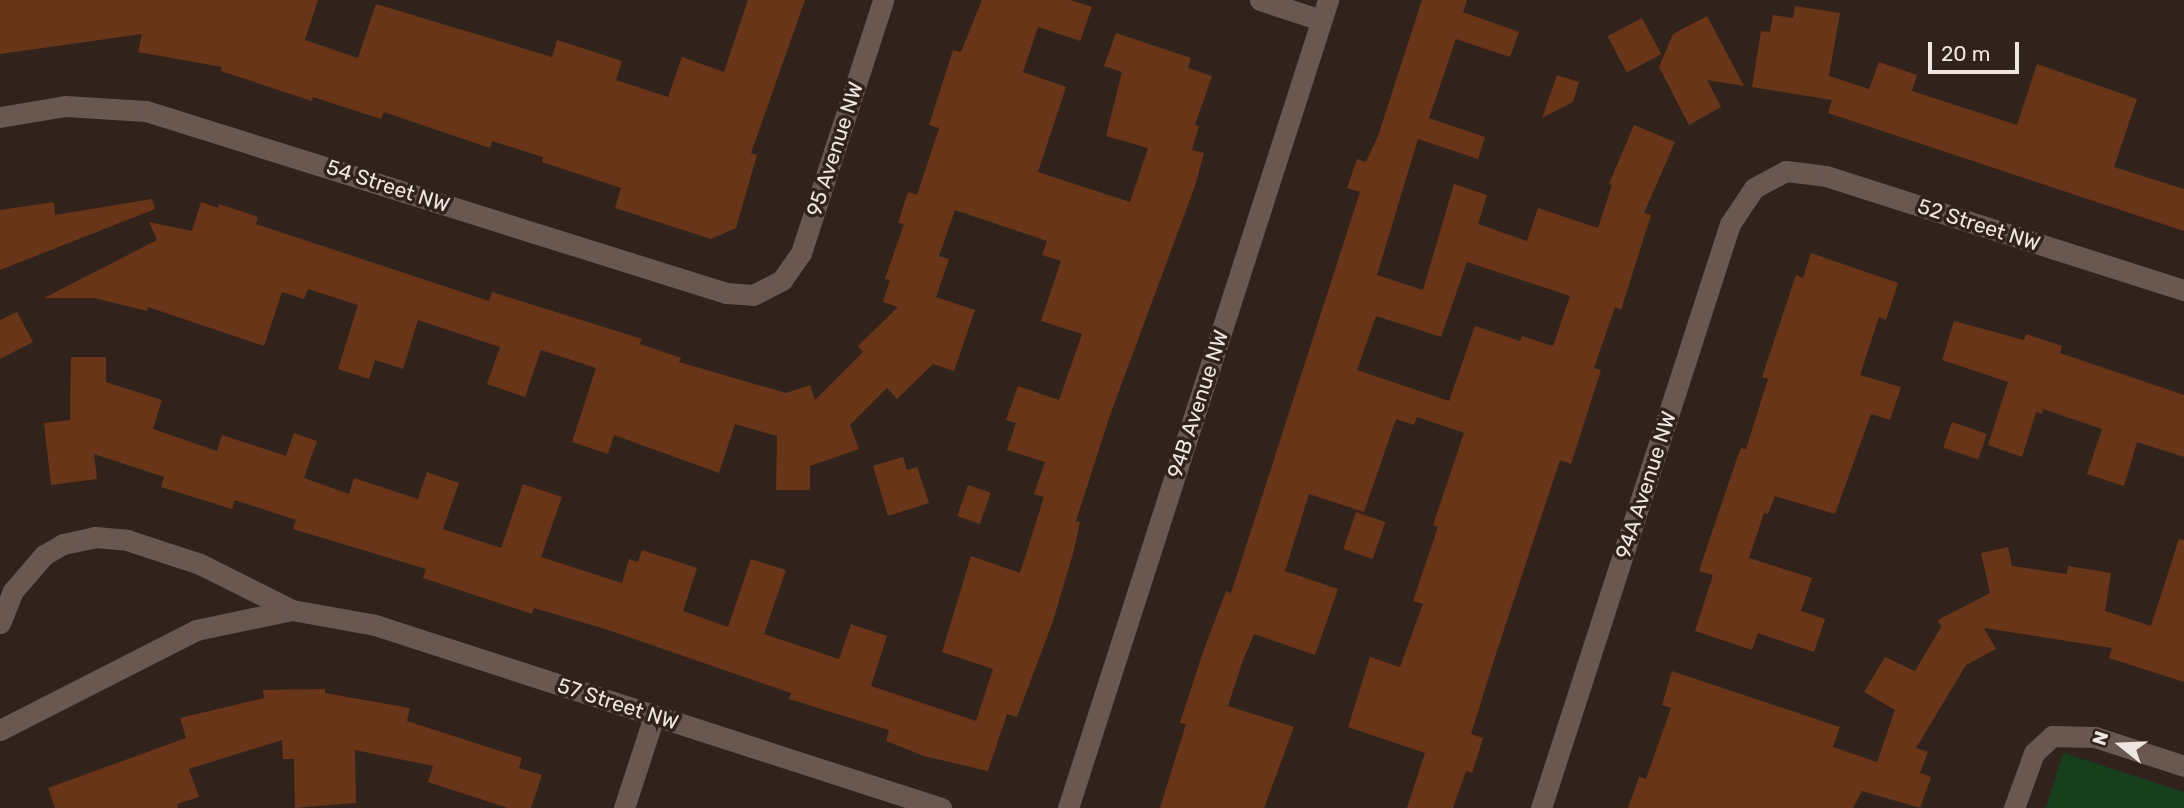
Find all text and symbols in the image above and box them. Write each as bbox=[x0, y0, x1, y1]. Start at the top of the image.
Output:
scale bar bbox=[1932, 28, 2023, 72]
text: 20 m bbox=[1941, 41, 1990, 66]
street label: 95 Avenue NW bbox=[801, 78, 869, 220]
street label: 54 Street NW bbox=[323, 154, 453, 218]
street label: 52 Street NW bbox=[1915, 193, 2043, 257]
street label: 94B Avenue NW bbox=[1162, 327, 1234, 481]
street label: 94A Avenue NW bbox=[1610, 408, 1682, 562]
street label: 57 Street NW bbox=[554, 673, 682, 735]
north arrow bbox=[2086, 710, 2156, 780]
text: N bbox=[2088, 728, 2114, 748]

